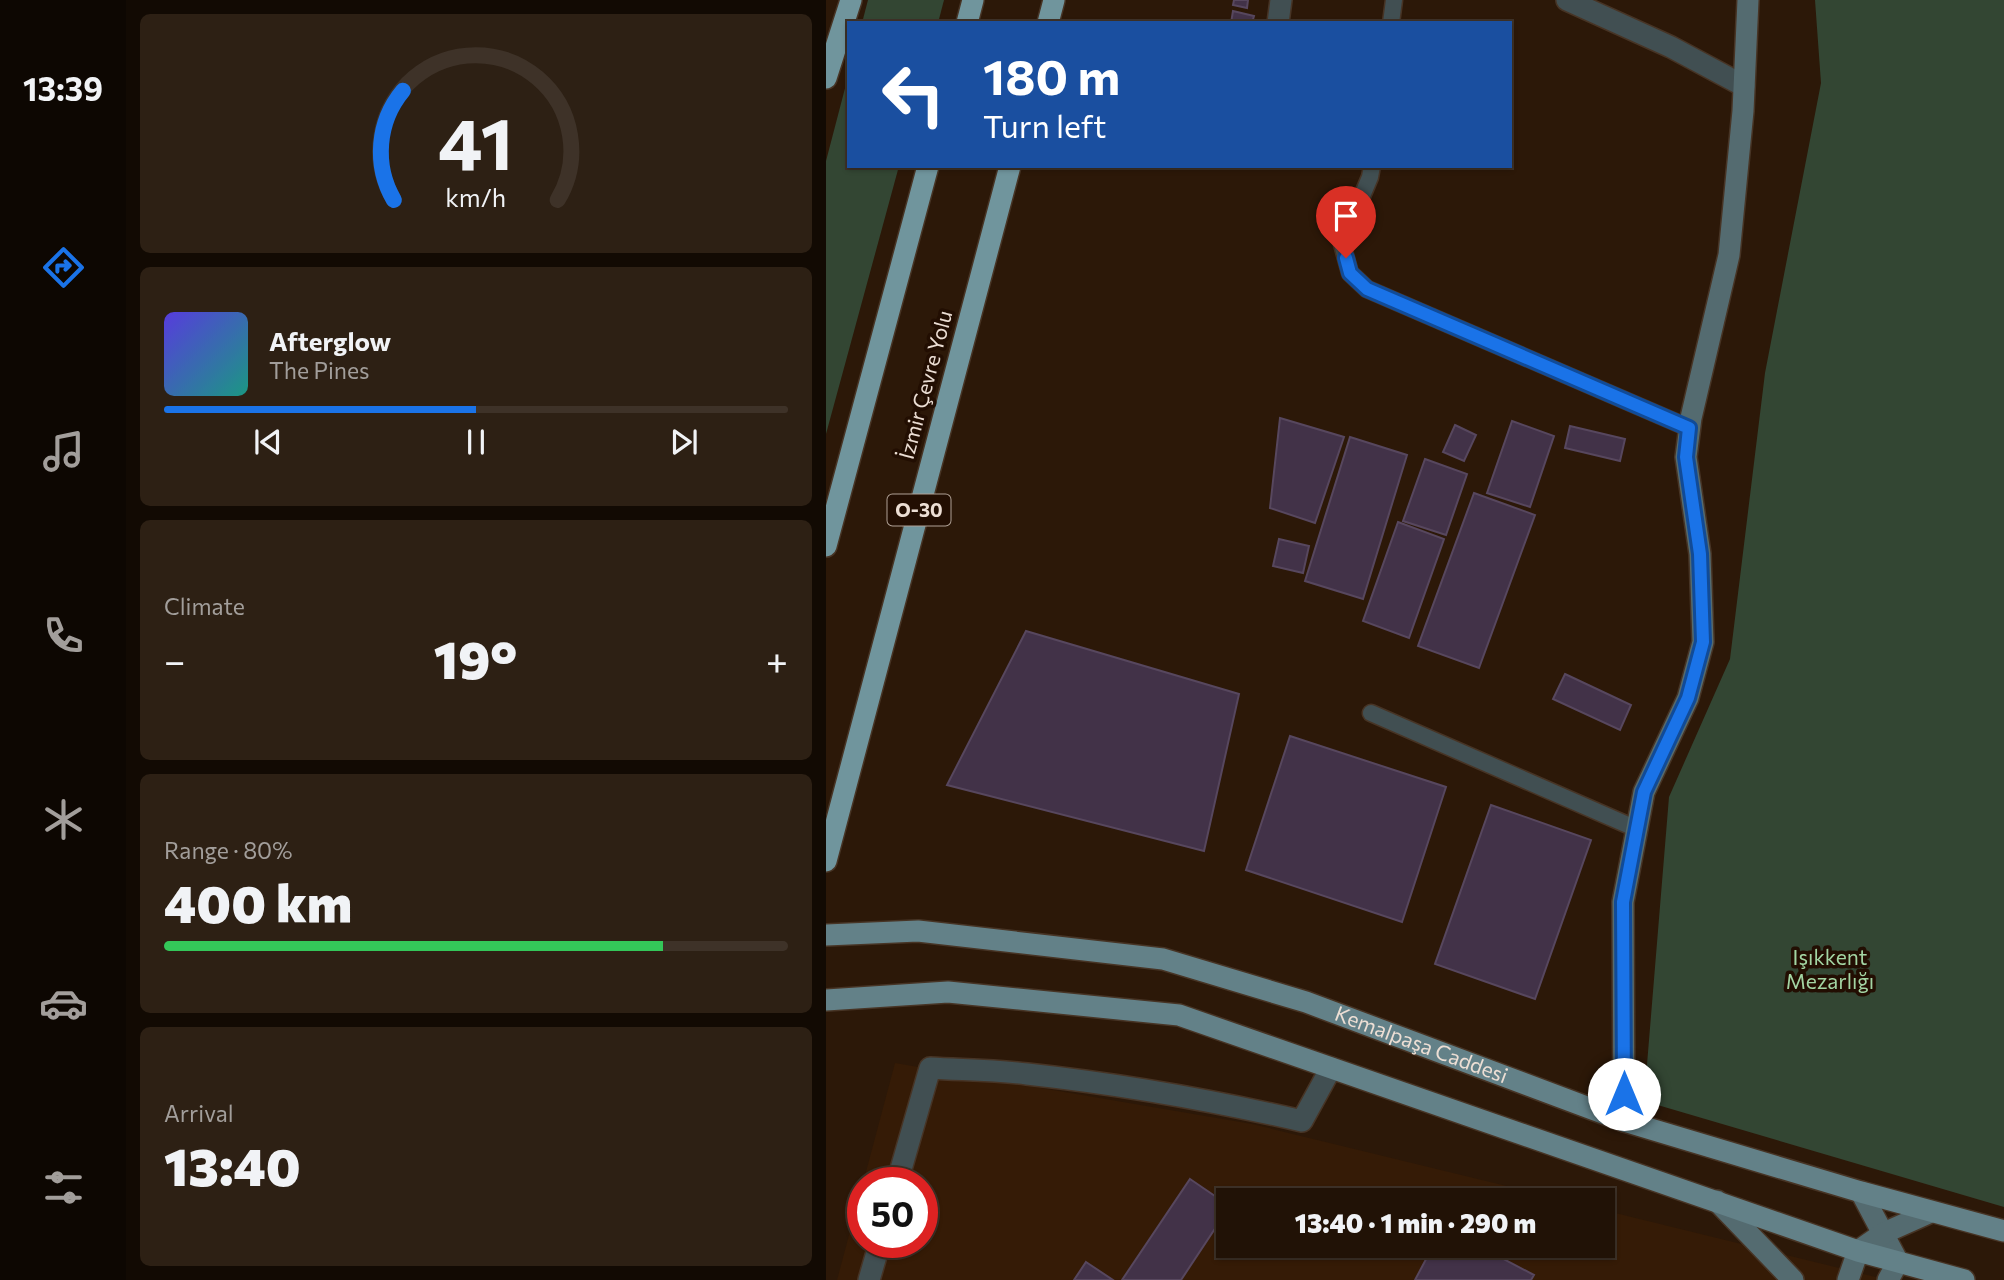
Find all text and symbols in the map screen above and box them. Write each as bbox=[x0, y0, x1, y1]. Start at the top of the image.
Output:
text: 180 m bbox=[983, 45, 1120, 105]
icon: left bbox=[868, 49, 959, 140]
text: 13:39 bbox=[23, 68, 103, 108]
text: 41 bbox=[438, 96, 514, 185]
text: Turn left bbox=[983, 105, 1107, 145]
text: km/h bbox=[446, 181, 506, 211]
pin bbox=[1316, 186, 1376, 258]
icon: arrive bbox=[1327, 197, 1365, 235]
icon: directions bbox=[39, 243, 88, 292]
street label: İzmir Çevre Yolu bbox=[893, 308, 956, 462]
text: Afterglow bbox=[269, 325, 391, 356]
text: The Pines bbox=[269, 356, 370, 384]
icon: previous bbox=[249, 423, 287, 461]
icon: pause bbox=[457, 423, 495, 461]
icon: next bbox=[665, 423, 703, 461]
icon: music bbox=[39, 427, 88, 476]
road number: O-30 bbox=[888, 495, 950, 526]
text: Climate bbox=[164, 592, 245, 620]
icon: phone bbox=[39, 611, 88, 660]
text: 19° bbox=[434, 626, 517, 690]
text: − bbox=[164, 636, 186, 683]
text: + bbox=[766, 636, 788, 683]
icon: climate bbox=[39, 795, 88, 844]
text: Range · 80% bbox=[164, 836, 292, 864]
text: 400 km bbox=[164, 870, 352, 934]
park label: Işıkkent Mezarlığı bbox=[1786, 944, 1874, 993]
icon: car bbox=[39, 979, 88, 1028]
street label: Kemalpaşa Caddesi bbox=[1332, 1000, 1512, 1087]
position arrow bbox=[1587, 1057, 1661, 1131]
text: Arrival bbox=[164, 1099, 234, 1127]
text: 13:40 bbox=[164, 1133, 301, 1197]
icon: filters bbox=[39, 1163, 88, 1212]
speed limit sign: 50 bbox=[847, 1167, 938, 1258]
text: 13:40 · 1 min · 290 m bbox=[1295, 1207, 1536, 1238]

